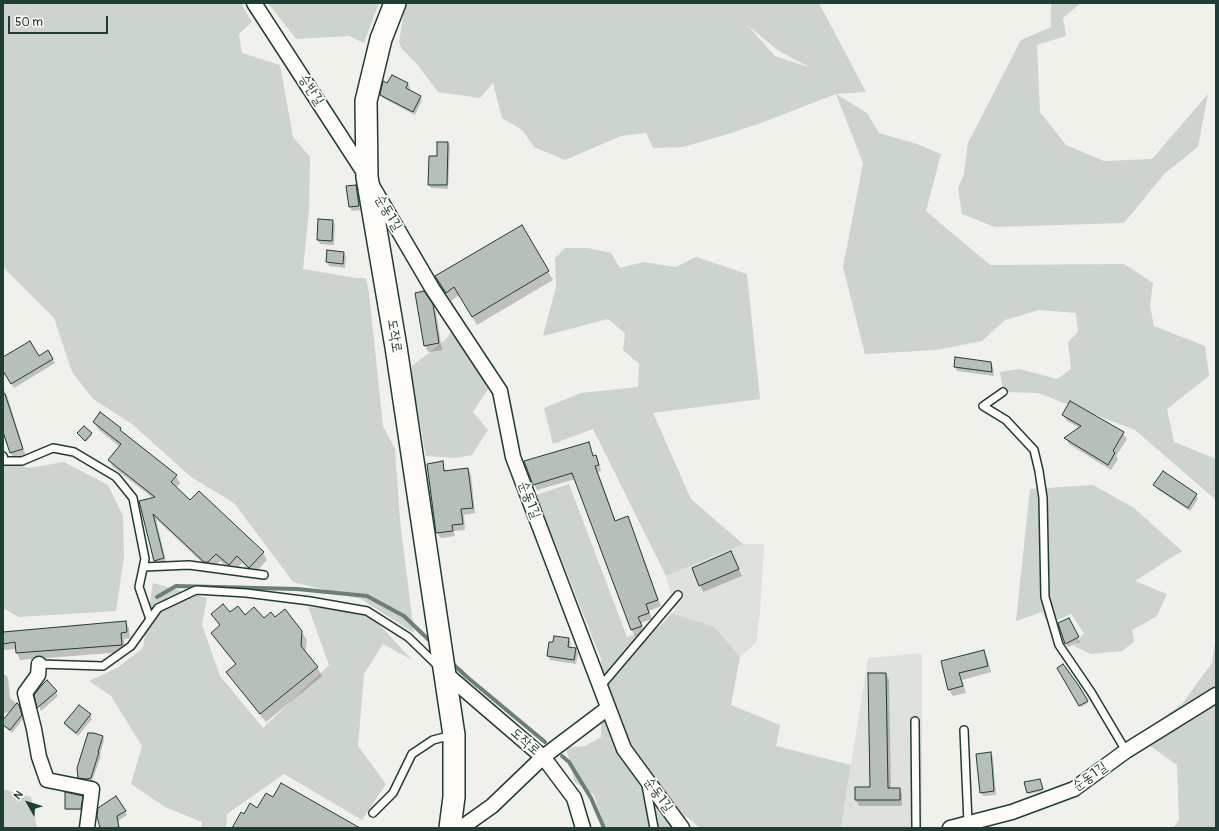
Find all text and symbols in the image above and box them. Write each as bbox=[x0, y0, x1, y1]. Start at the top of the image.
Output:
scale bar bbox=[10, 8, 110, 34]
text: 50 m bbox=[15, 15, 43, 30]
street label: 승반길 bbox=[295, 71, 327, 109]
street label: 순동1길 bbox=[371, 192, 405, 234]
street label: 도작로 bbox=[383, 318, 405, 354]
street label: 순동1길 bbox=[514, 479, 544, 521]
street label: 도작로 bbox=[507, 725, 543, 759]
street label: 순동1길 bbox=[1069, 759, 1111, 795]
street label: 순동1길 bbox=[640, 774, 676, 816]
north arrow bbox=[8, 783, 48, 823]
text: N bbox=[11, 788, 26, 802]

